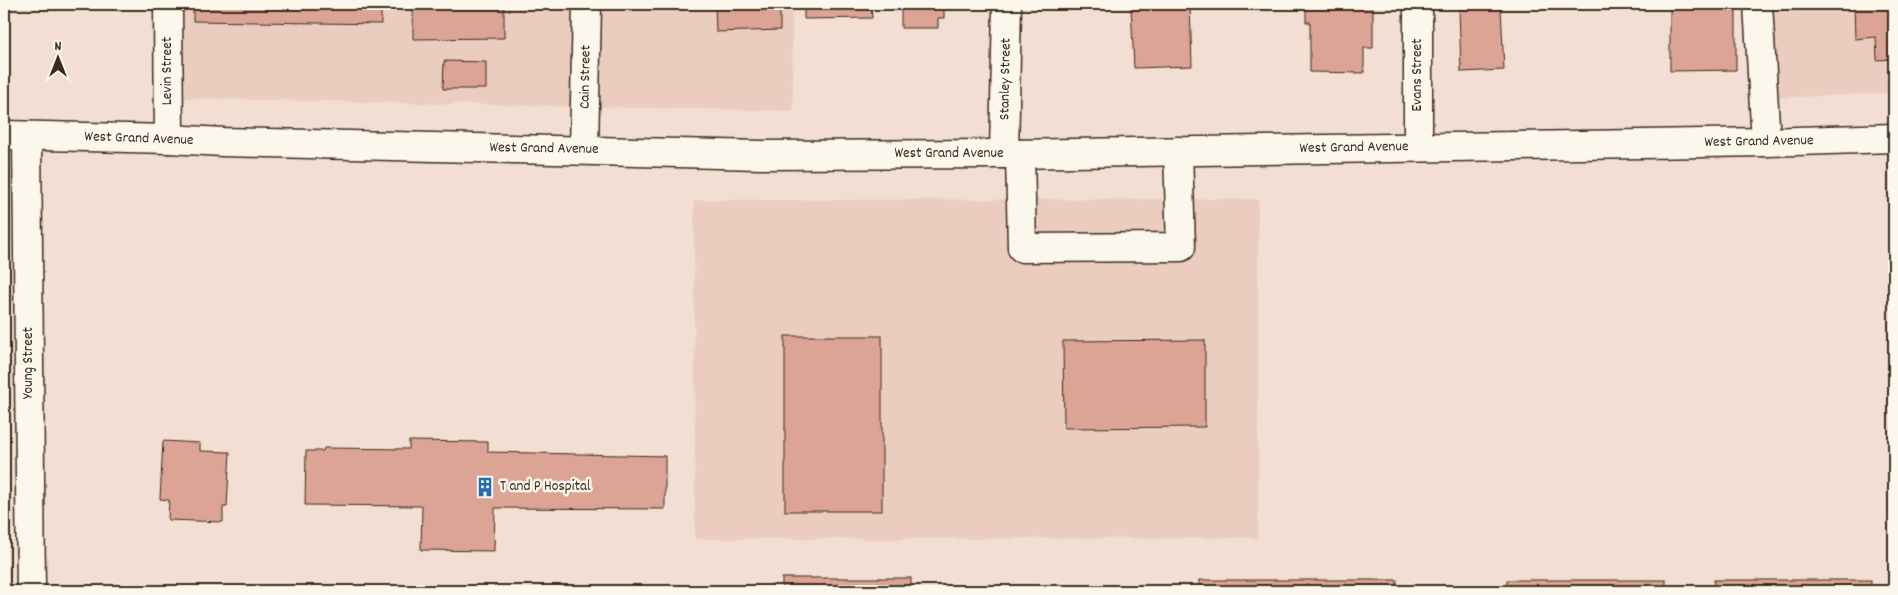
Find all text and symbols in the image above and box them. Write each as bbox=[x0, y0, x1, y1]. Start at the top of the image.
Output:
north arrow bbox=[32, 32, 82, 82]
street label: Levin Street bbox=[157, 36, 179, 105]
text: N bbox=[55, 37, 62, 57]
street label: Stanley Street bbox=[994, 37, 1018, 120]
street label: Evans Street bbox=[1407, 38, 1429, 112]
street label: Cain Street bbox=[574, 44, 598, 109]
street label: West Grand Avenue bbox=[84, 126, 194, 152]
street label: West Grand Avenue bbox=[1704, 130, 1814, 154]
street label: West Grand Avenue bbox=[1299, 136, 1409, 160]
street label: West Grand Avenue bbox=[489, 137, 599, 161]
street label: West Grand Avenue bbox=[894, 143, 1004, 165]
street label: Young Street bbox=[18, 327, 40, 399]
building icon: T and P Hospital bbox=[474, 476, 496, 498]
place label: T and P Hospital bbox=[500, 476, 591, 498]

